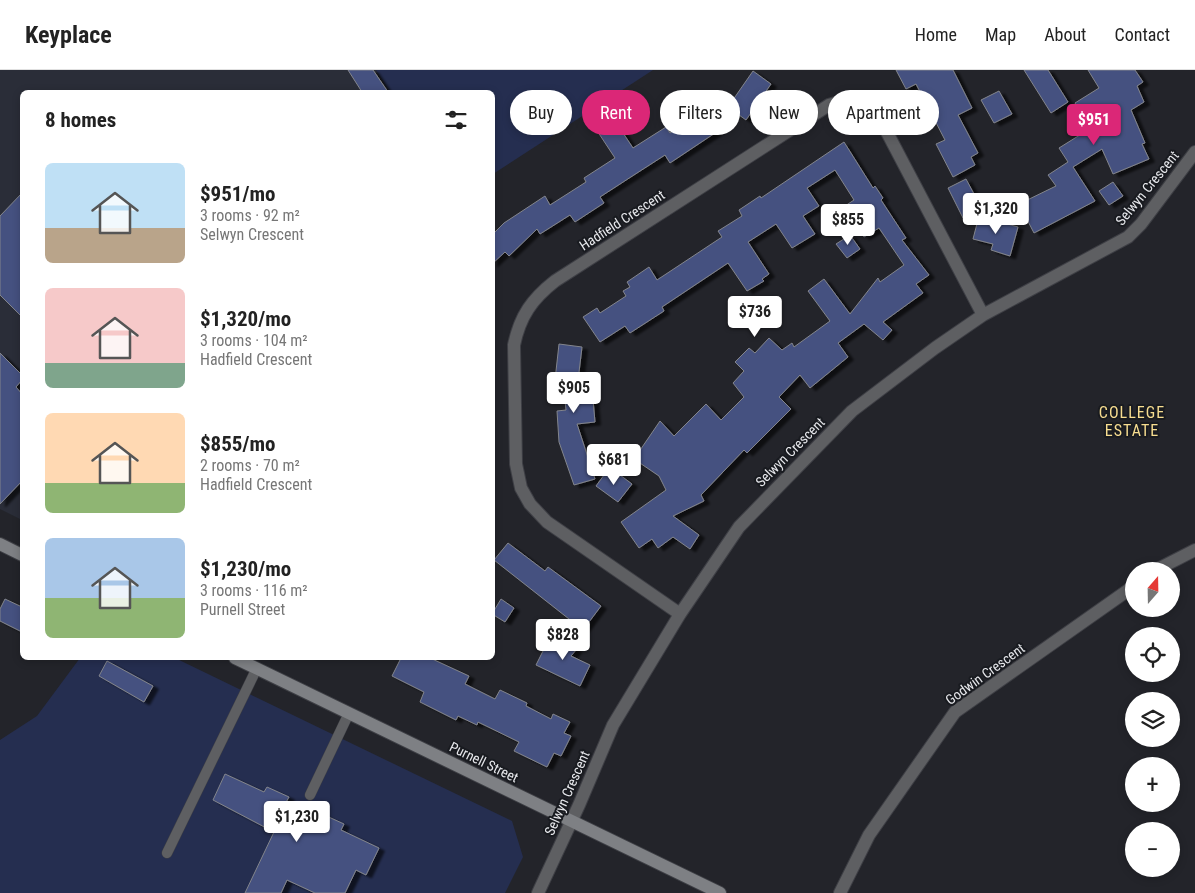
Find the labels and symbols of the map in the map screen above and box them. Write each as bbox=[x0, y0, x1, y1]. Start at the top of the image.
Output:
pin: $951 bbox=[1064, 104, 1124, 146]
street label: Selwyn Crescent bbox=[1112, 148, 1182, 228]
street label: Hadfield Crescent bbox=[577, 187, 667, 253]
pin: $1,320 bbox=[955, 192, 1037, 235]
pin: $855 bbox=[818, 204, 878, 246]
pin: $736 bbox=[725, 296, 785, 338]
pin: $905 bbox=[544, 372, 604, 414]
district label: COLLEGE ESTATE bbox=[1099, 403, 1165, 440]
street label: Selwyn Crescent bbox=[752, 414, 828, 490]
pin: $681 bbox=[584, 444, 644, 486]
north arrow bbox=[1125, 562, 1180, 618]
pin: $828 bbox=[533, 618, 593, 661]
street label: Godwin Crescent bbox=[942, 640, 1028, 708]
street label: Purnell Street bbox=[447, 738, 521, 786]
street label: Selwyn Crescent bbox=[541, 748, 593, 838]
pin: $1,230 bbox=[256, 800, 338, 843]

